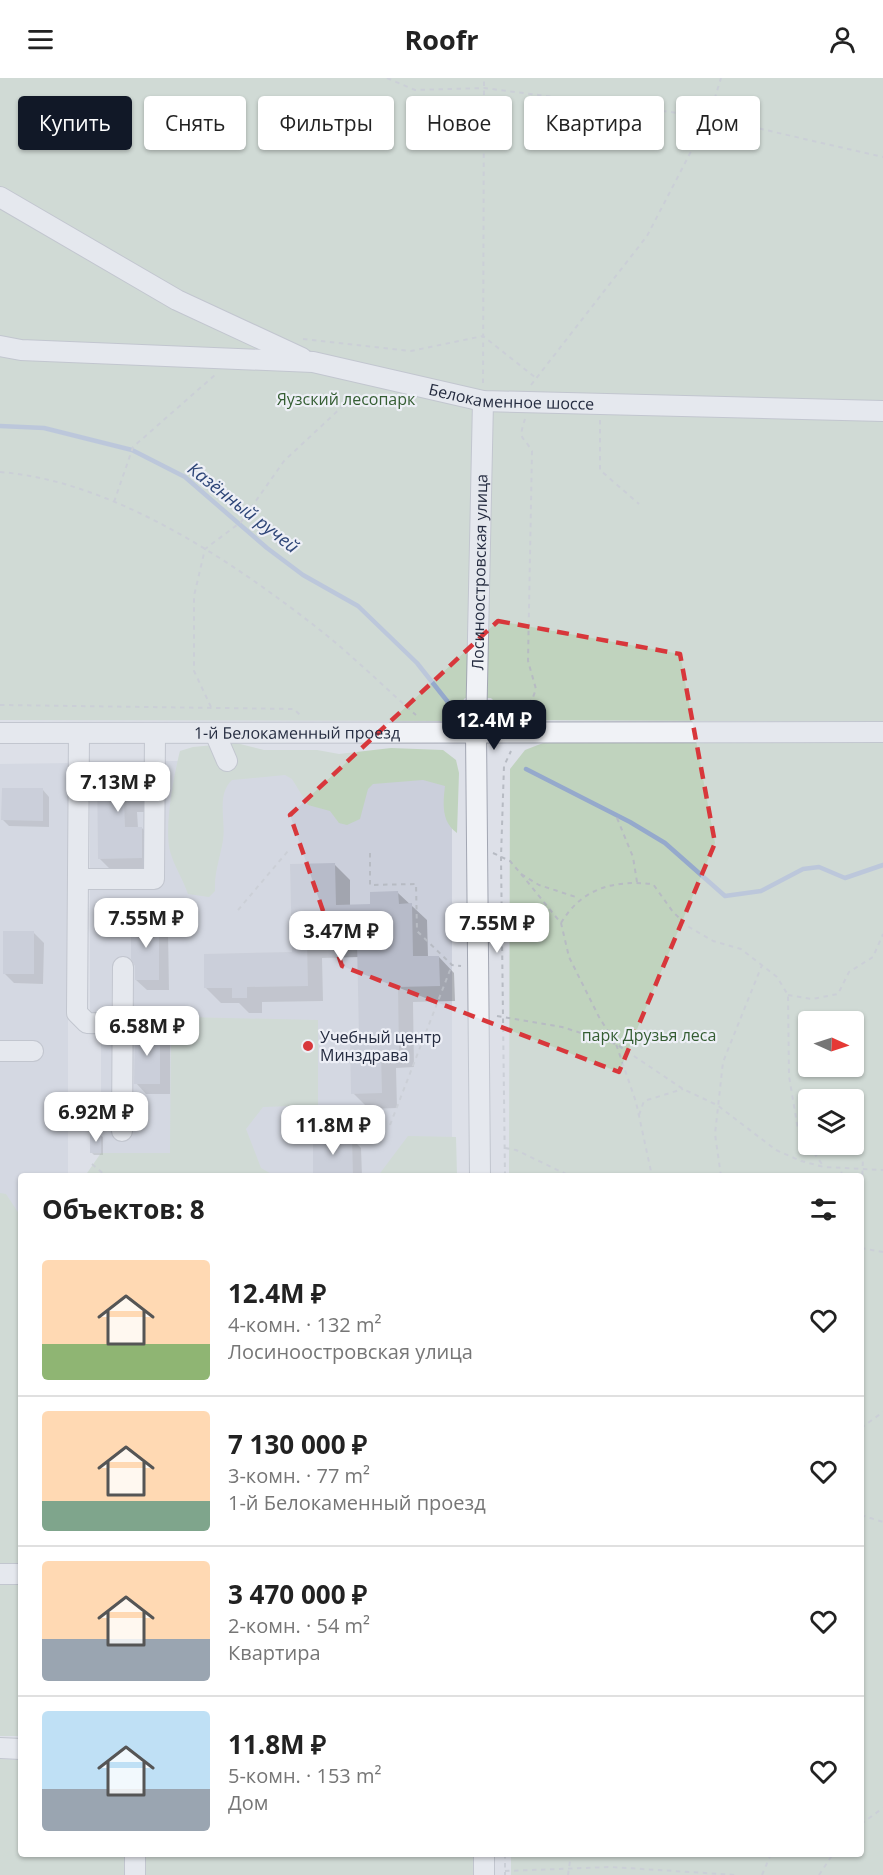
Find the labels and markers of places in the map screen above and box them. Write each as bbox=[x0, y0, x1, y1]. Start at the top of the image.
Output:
pin: 12.4M ₽ bbox=[439, 700, 549, 751]
pin: 7.13M ₽ bbox=[63, 762, 173, 813]
pin: 7.55M ₽ bbox=[91, 898, 201, 949]
pin: 7.55M ₽ bbox=[442, 903, 552, 954]
pin: 3.47M ₽ bbox=[286, 911, 396, 962]
pin: 6.58M ₽ bbox=[92, 1006, 202, 1057]
place label: Учебный центр Минздрава bbox=[320, 1026, 441, 1066]
marker: Учебный центр Минздрава bbox=[301, 1039, 315, 1053]
pin: 6.92M ₽ bbox=[41, 1092, 151, 1143]
pin: 11.8M ₽ bbox=[278, 1105, 388, 1156]

